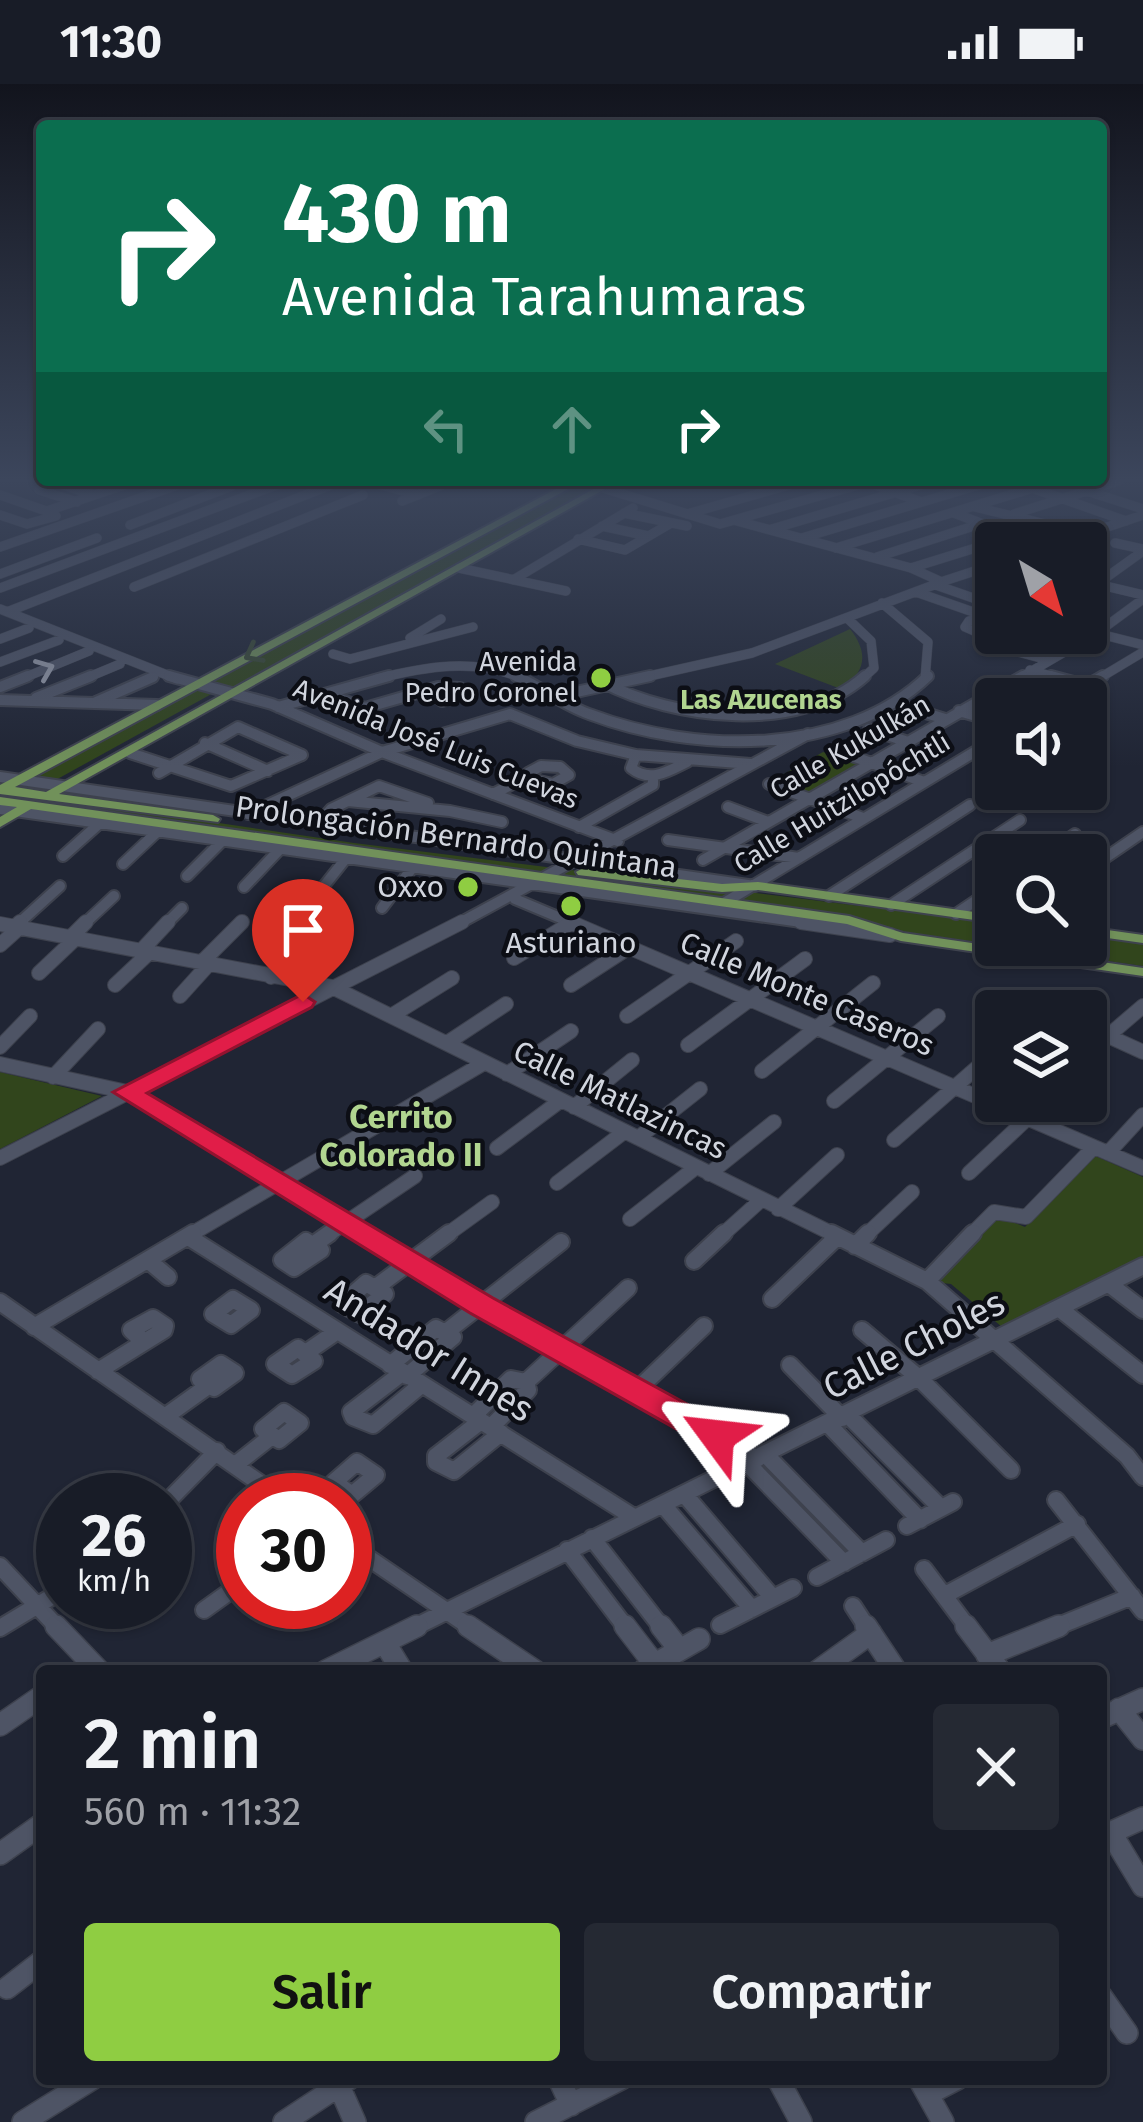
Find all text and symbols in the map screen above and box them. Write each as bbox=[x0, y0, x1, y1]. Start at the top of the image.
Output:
text: 11:30 bbox=[60, 15, 162, 69]
text: 430 m bbox=[282, 163, 512, 264]
icon: right bbox=[84, 168, 240, 324]
text: Avenida Tarahumaras bbox=[282, 265, 806, 329]
icon: left bbox=[413, 396, 479, 462]
icon: ahead bbox=[539, 396, 605, 462]
icon: right bbox=[665, 396, 731, 462]
north arrow bbox=[975, 522, 1107, 654]
map controls bbox=[975, 522, 1107, 1122]
one-way arrow bbox=[244, 639, 265, 663]
place label: Avenida Pedro Coronel bbox=[405, 646, 577, 709]
one-way arrow bbox=[33, 659, 54, 684]
marker: Avenida Pedro Coronel bbox=[588, 665, 614, 691]
street label: Avenida José Luis Cuevas bbox=[289, 672, 583, 816]
button: sound bbox=[975, 678, 1107, 810]
district label: Las Azucenas bbox=[680, 684, 842, 716]
street label: Calle Kukulkán bbox=[764, 688, 936, 806]
street label: Calle Huitzilopóchtli bbox=[728, 726, 956, 880]
street label: Prolongación Bernardo Quintana bbox=[233, 788, 679, 886]
button: search bbox=[975, 834, 1107, 966]
place label: Oxxo bbox=[377, 869, 444, 905]
marker: Oxxo bbox=[455, 874, 481, 900]
pin bbox=[252, 879, 354, 1002]
marker: Asturiano bbox=[558, 893, 584, 919]
icon: arrive bbox=[270, 897, 336, 963]
street label: Calle Monte Caseros bbox=[675, 924, 939, 1064]
place label: Asturiano bbox=[506, 925, 636, 961]
button: layers bbox=[975, 990, 1107, 1122]
street label: Calle Matlazincas bbox=[508, 1033, 732, 1167]
district label: Cerrito Colorado II bbox=[320, 1097, 482, 1175]
street label: Andador Innes bbox=[316, 1268, 542, 1432]
street label: Calle Choles bbox=[816, 1280, 1012, 1410]
position arrow bbox=[654, 1373, 780, 1499]
speed limit sign: 30 bbox=[216, 1473, 372, 1629]
text: 26 bbox=[82, 1500, 146, 1572]
text: km/h bbox=[77, 1563, 151, 1599]
text: 2 min bbox=[84, 1701, 261, 1787]
button: close bbox=[933, 1704, 1059, 1830]
text: 560 m · 11:32 bbox=[84, 1789, 301, 1835]
button: Salir bbox=[84, 1923, 560, 2061]
button: Compartir bbox=[584, 1923, 1059, 2061]

